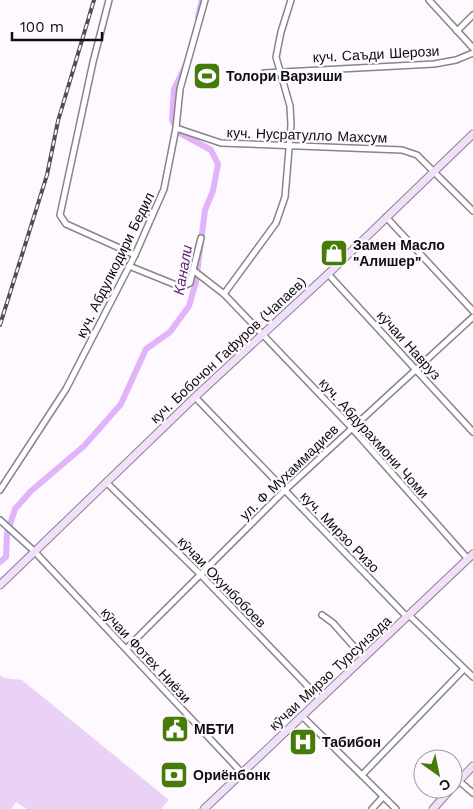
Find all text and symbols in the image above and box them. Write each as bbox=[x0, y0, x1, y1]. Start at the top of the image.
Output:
scale bar bbox=[12, 10, 102, 42]
text: 100 m bbox=[20, 18, 64, 36]
street label: куч. Саъди Шерози bbox=[312, 43, 440, 65]
sports icon: Толори Варзиши bbox=[192, 61, 222, 91]
place label: Толори Варзиши bbox=[226, 68, 342, 84]
street label: куч. Нусратулло Махсум bbox=[227, 124, 387, 146]
street label: куч. Абдулкодири Бедил bbox=[73, 190, 157, 340]
place label: Замен Масло "Алишер" bbox=[353, 237, 445, 269]
shop icon: Замен Масло "Алишер" bbox=[319, 238, 349, 268]
water label: Канали bbox=[170, 243, 196, 296]
street label: куч. Бобочон Гафуров (Чапаев) bbox=[147, 273, 309, 427]
street label: кӯчаи Навруз bbox=[374, 307, 444, 383]
street label: куч. Абдурахмони Чоми bbox=[316, 375, 432, 501]
street label: ул. Ф Мухаммадиев bbox=[237, 421, 341, 523]
street label: куч. Мирзо Ризо bbox=[297, 488, 383, 576]
street label: кӯчаи Охунбобоев bbox=[175, 533, 269, 631]
street label: кӯчаи Фотех Ниёзи bbox=[98, 604, 194, 706]
street label: кӯчаи Мирзо Турсунзода bbox=[266, 612, 394, 734]
public building icon: МБТИ bbox=[160, 714, 190, 744]
place label: МБТИ bbox=[194, 721, 234, 737]
hospital icon: Табибон bbox=[288, 727, 318, 757]
place label: Табибон bbox=[322, 734, 381, 750]
north arrow bbox=[413, 749, 463, 799]
bank icon: Ориёнбонк bbox=[159, 760, 189, 790]
place label: Ориёнбонк bbox=[193, 767, 271, 783]
text: С bbox=[436, 775, 454, 794]

